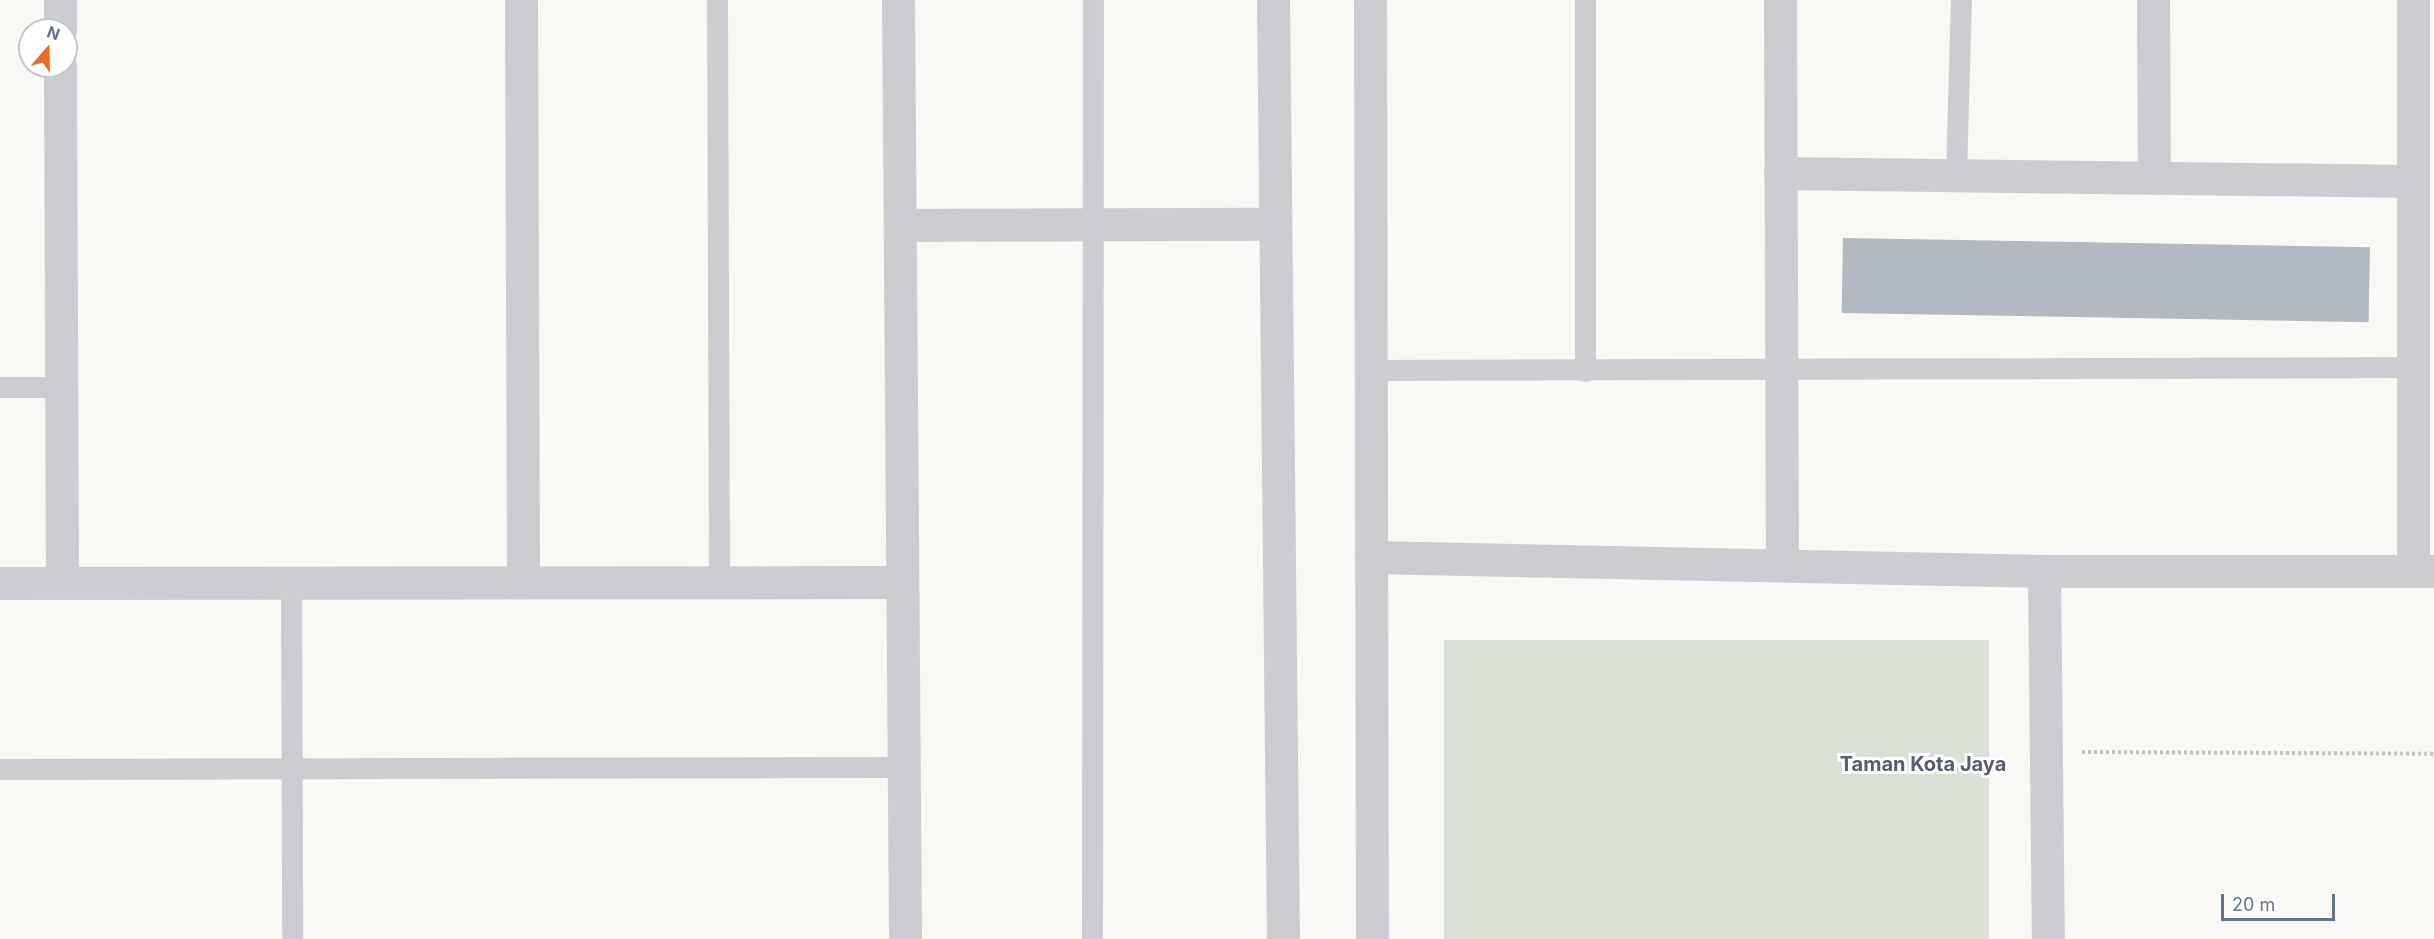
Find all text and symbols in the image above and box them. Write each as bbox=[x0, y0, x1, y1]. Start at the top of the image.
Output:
north arrow bbox=[18, 18, 78, 78]
text: N bbox=[44, 21, 63, 44]
district label: Taman Kota Jaya bbox=[1840, 752, 2006, 776]
scale bar bbox=[2224, 882, 2338, 920]
text: 20 m bbox=[2232, 894, 2275, 915]

